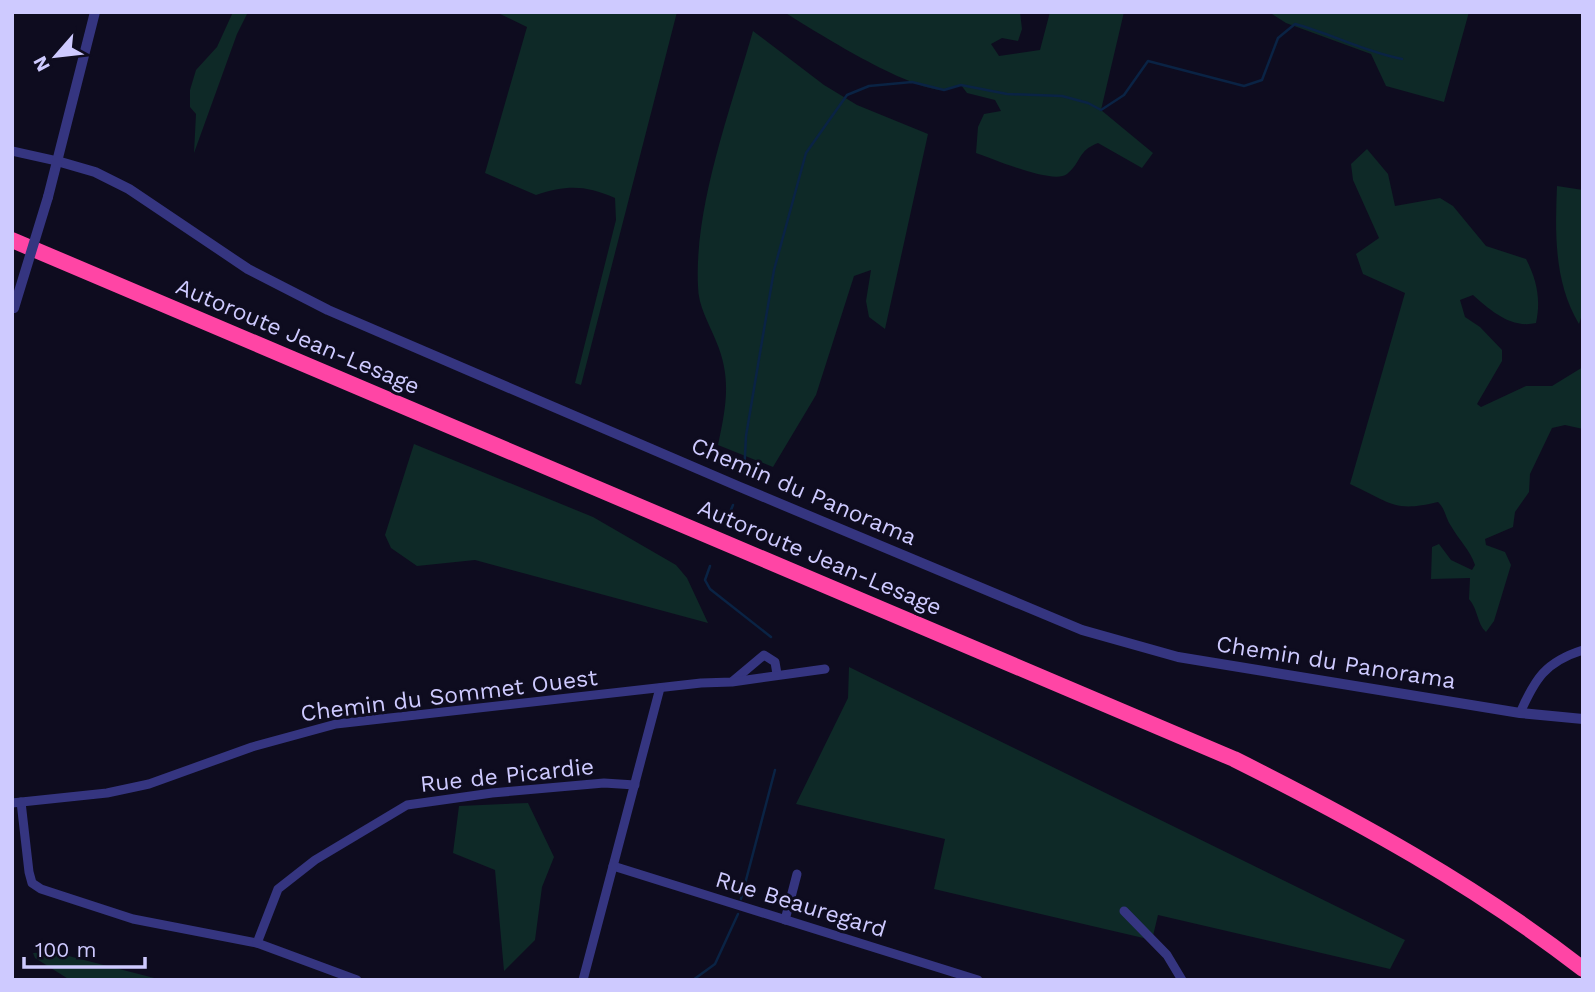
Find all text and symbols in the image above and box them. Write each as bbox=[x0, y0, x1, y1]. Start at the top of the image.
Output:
north arrow bbox=[21, 21, 91, 91]
text: N bbox=[28, 52, 55, 75]
street label: Autoroute Jean-Lesage bbox=[172, 273, 424, 400]
street label: Chemin du Panorama bbox=[687, 432, 920, 551]
street label: Autoroute Jean-Lesage bbox=[694, 494, 946, 621]
street label: Chemin du Panorama bbox=[1214, 630, 1458, 695]
street label: Chemin du Sommet Ouest bbox=[299, 664, 599, 727]
street label: Rue de Picardie bbox=[419, 753, 595, 798]
street label: Rue Beauregard bbox=[712, 866, 889, 943]
scale bar bbox=[24, 926, 145, 970]
text: 100 m bbox=[35, 937, 97, 962]

